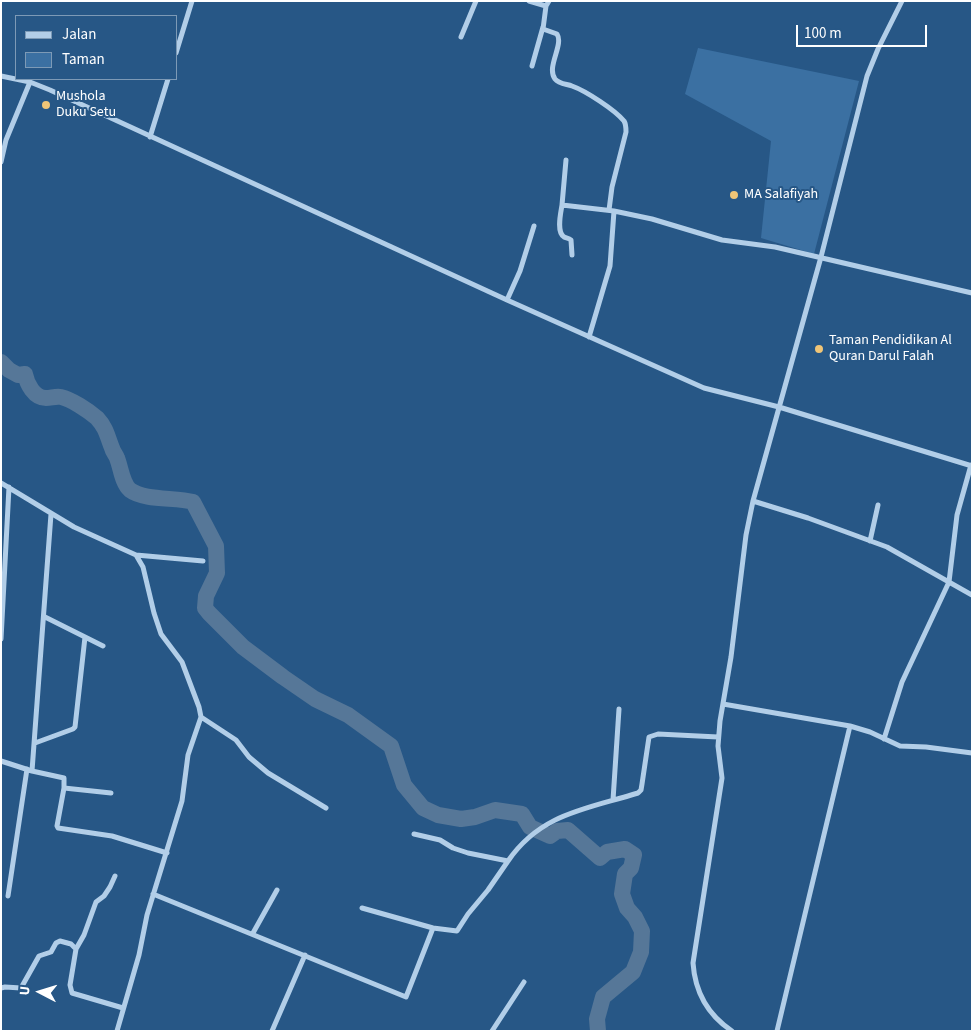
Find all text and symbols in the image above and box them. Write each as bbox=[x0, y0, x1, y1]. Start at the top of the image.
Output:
legend bbox=[15, 15, 178, 80]
scale bar bbox=[798, 15, 929, 47]
text: 100 m bbox=[804, 23, 842, 44]
text: Jalan bbox=[62, 24, 96, 45]
text: Taman bbox=[62, 49, 105, 70]
place label: Mushola Duku Setu bbox=[56, 89, 116, 121]
marker: Mushola Duku Setu bbox=[40, 99, 52, 111]
place label: MA Salafiyah bbox=[744, 187, 818, 203]
marker: MA Salafiyah bbox=[728, 189, 740, 201]
place label: Taman Pendidikan Al Quran Darul Falah bbox=[829, 333, 952, 366]
marker: Taman Pendidikan Al Quran Darul Falah bbox=[813, 343, 825, 355]
north arrow bbox=[15, 967, 65, 1017]
text: U bbox=[15, 985, 35, 996]

